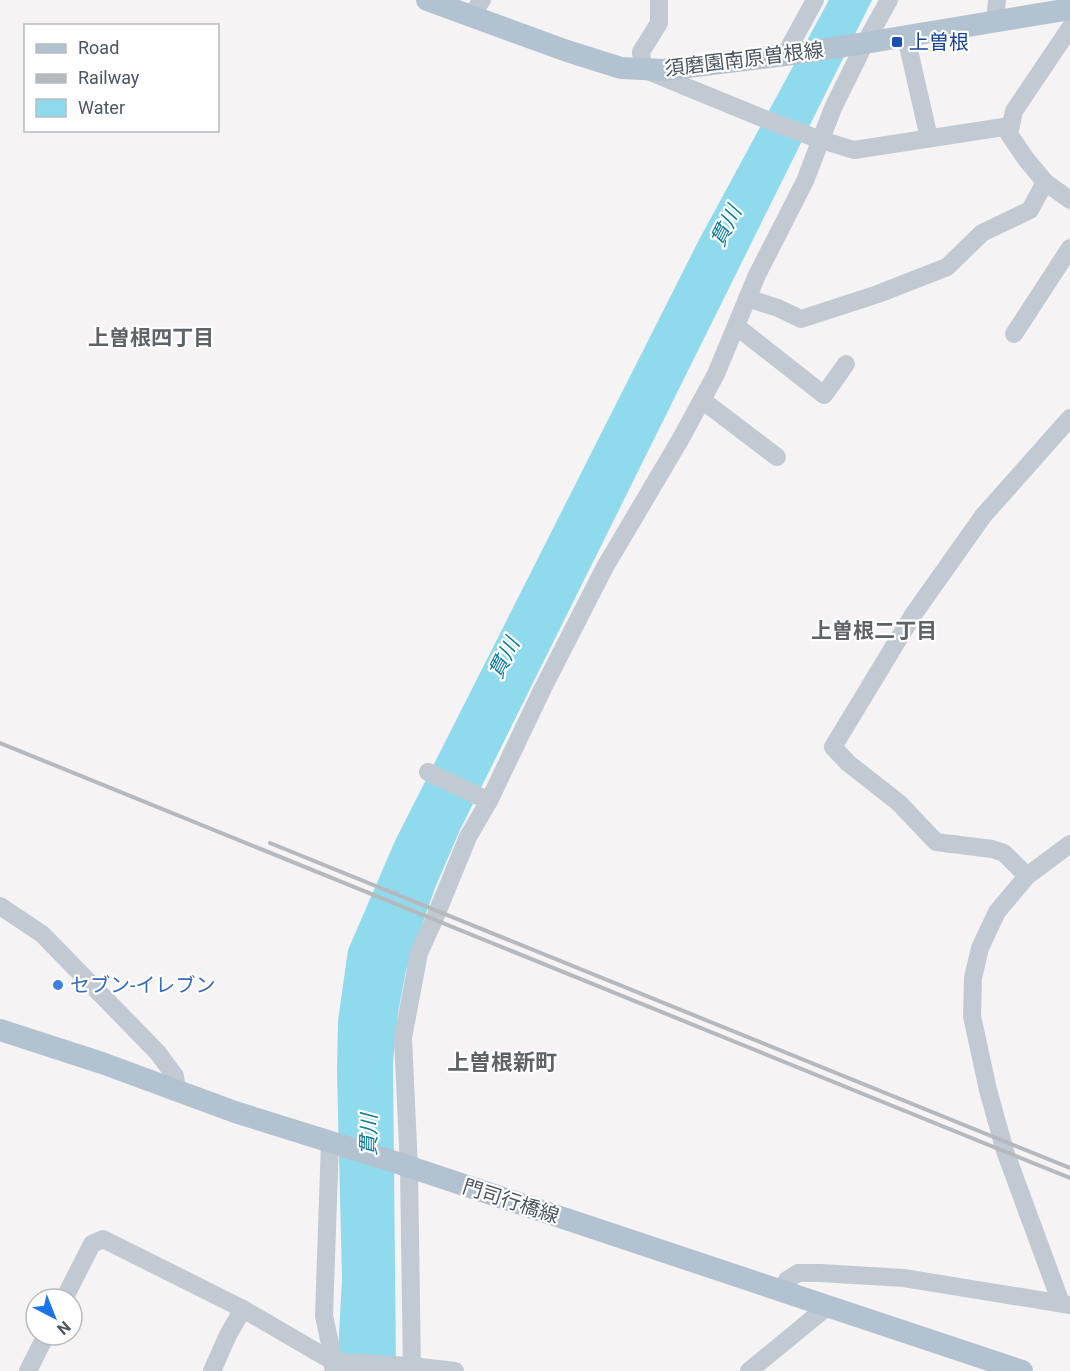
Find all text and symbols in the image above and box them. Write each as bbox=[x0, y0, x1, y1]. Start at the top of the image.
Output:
legend bbox=[24, 24, 219, 132]
place label: 上曽根 bbox=[909, 30, 969, 54]
marker: 上曽根 bbox=[890, 35, 904, 49]
text: Road bbox=[78, 37, 119, 58]
street label: 須磨園南原曽根線 bbox=[663, 37, 825, 81]
text: Railway bbox=[78, 67, 140, 88]
text: Water bbox=[78, 97, 125, 118]
water label: 貫川 bbox=[706, 200, 747, 250]
district label: 上曽根四丁目 bbox=[88, 326, 214, 350]
district label: 上曽根二丁目 bbox=[811, 619, 937, 643]
water label: 貫川 bbox=[484, 632, 525, 682]
place label: セブン-イレブン bbox=[70, 973, 216, 997]
marker: セブン-イレブン bbox=[51, 978, 65, 992]
district label: 上曽根新町 bbox=[447, 1050, 557, 1075]
water label: 貫川 bbox=[357, 1112, 381, 1156]
street label: 門司行橋線 bbox=[460, 1174, 562, 1228]
north arrow bbox=[24, 1287, 84, 1347]
text: N bbox=[53, 1317, 74, 1339]

